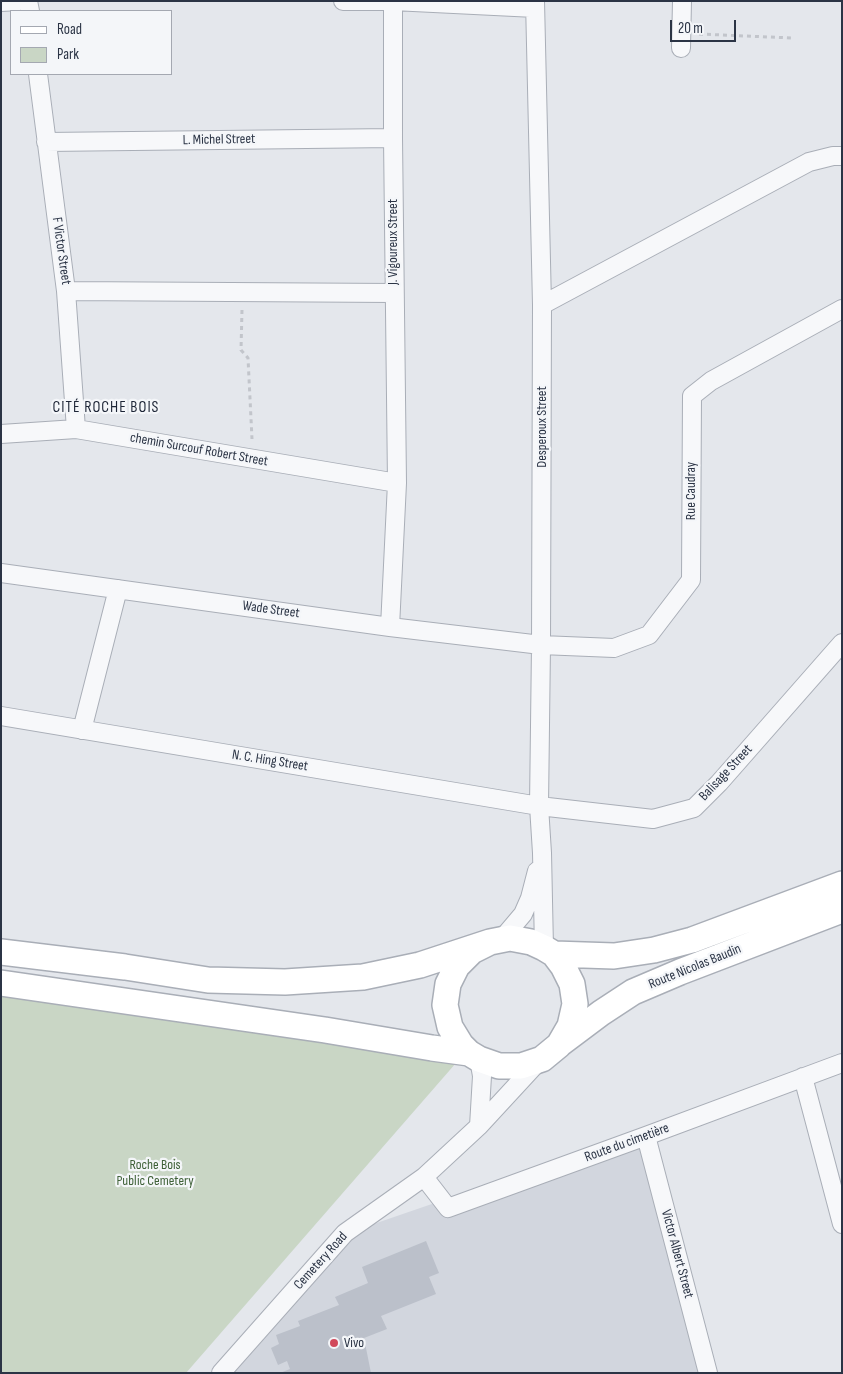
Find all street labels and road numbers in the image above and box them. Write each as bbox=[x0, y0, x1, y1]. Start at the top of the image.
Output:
street label: L. Michel Street bbox=[183, 131, 255, 149]
street label: J. Vigoureux Street bbox=[385, 199, 401, 285]
street label: F Victor Street bbox=[48, 216, 74, 286]
street label: Desperoux Street bbox=[534, 386, 550, 468]
street label: chemin Surcouf Robert Street bbox=[129, 430, 269, 470]
street label: Rue Caudray bbox=[683, 462, 699, 520]
street label: Wade Street bbox=[241, 598, 301, 622]
street label: Balisage Street bbox=[696, 742, 756, 804]
street label: N. C. Hing Street bbox=[231, 747, 309, 775]
street label: Route Nicolas Baudin bbox=[646, 941, 744, 993]
street label: Route du cimetière bbox=[583, 1120, 671, 1166]
street label: Victor Albert Street bbox=[657, 1208, 697, 1300]
street label: Cemetery Road bbox=[291, 1229, 351, 1293]

